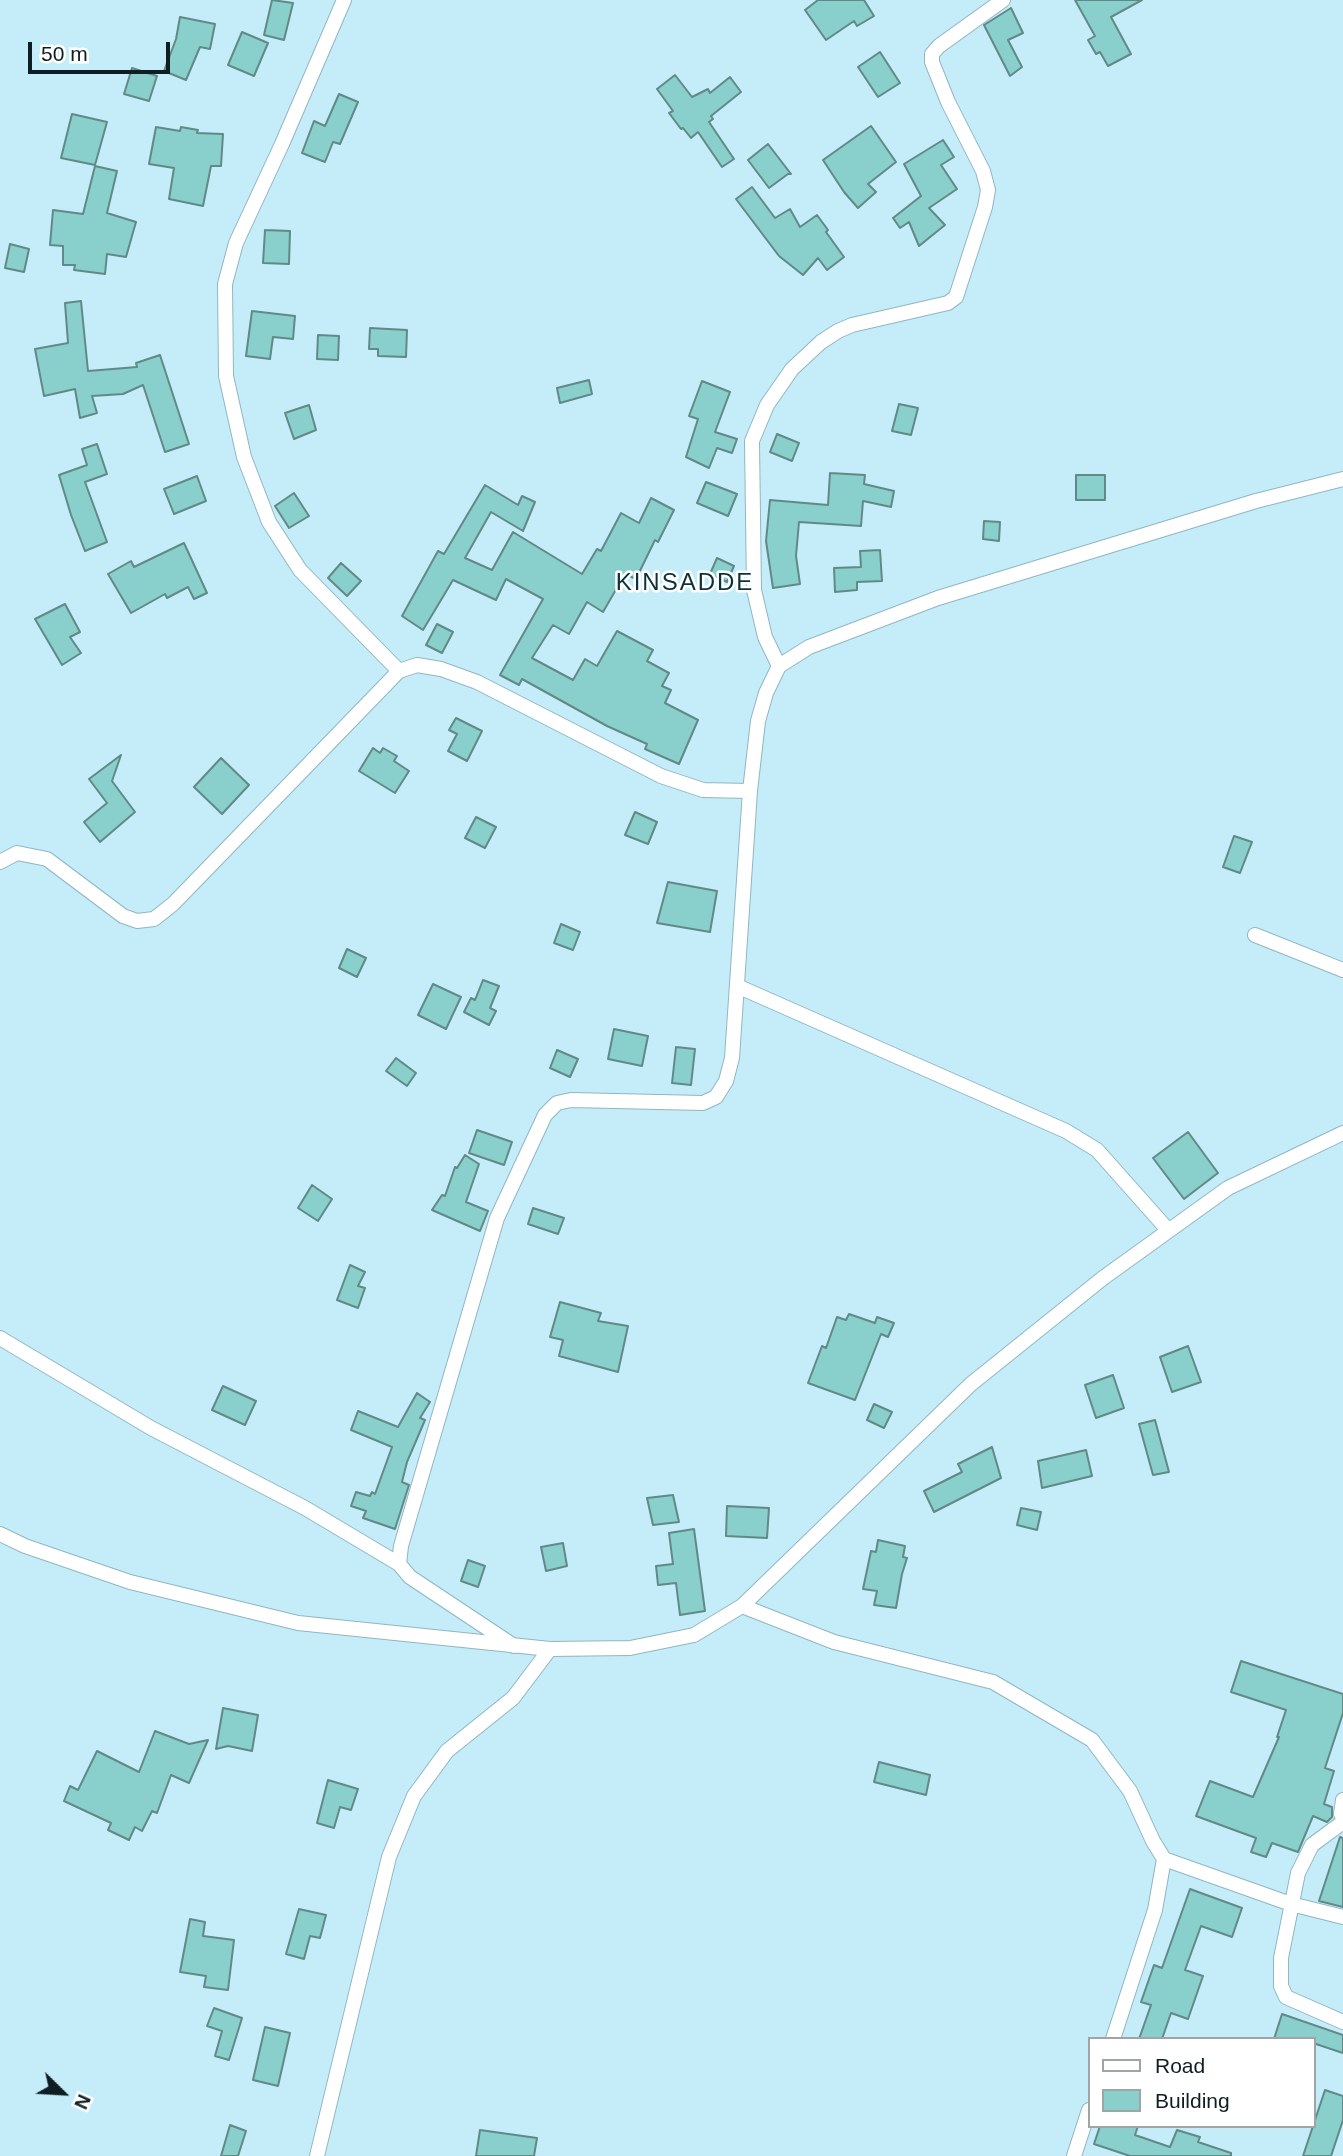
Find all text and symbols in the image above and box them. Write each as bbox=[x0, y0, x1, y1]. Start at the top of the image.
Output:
scale bar bbox=[32, 28, 173, 72]
text: 50 m bbox=[41, 42, 88, 65]
district label: KINSADDE bbox=[617, 569, 753, 597]
legend bbox=[1088, 2037, 1315, 2128]
text: Road bbox=[1155, 2054, 1205, 2077]
north arrow bbox=[28, 2058, 98, 2128]
text: Building bbox=[1155, 2089, 1230, 2112]
text: N bbox=[70, 2091, 95, 2112]

